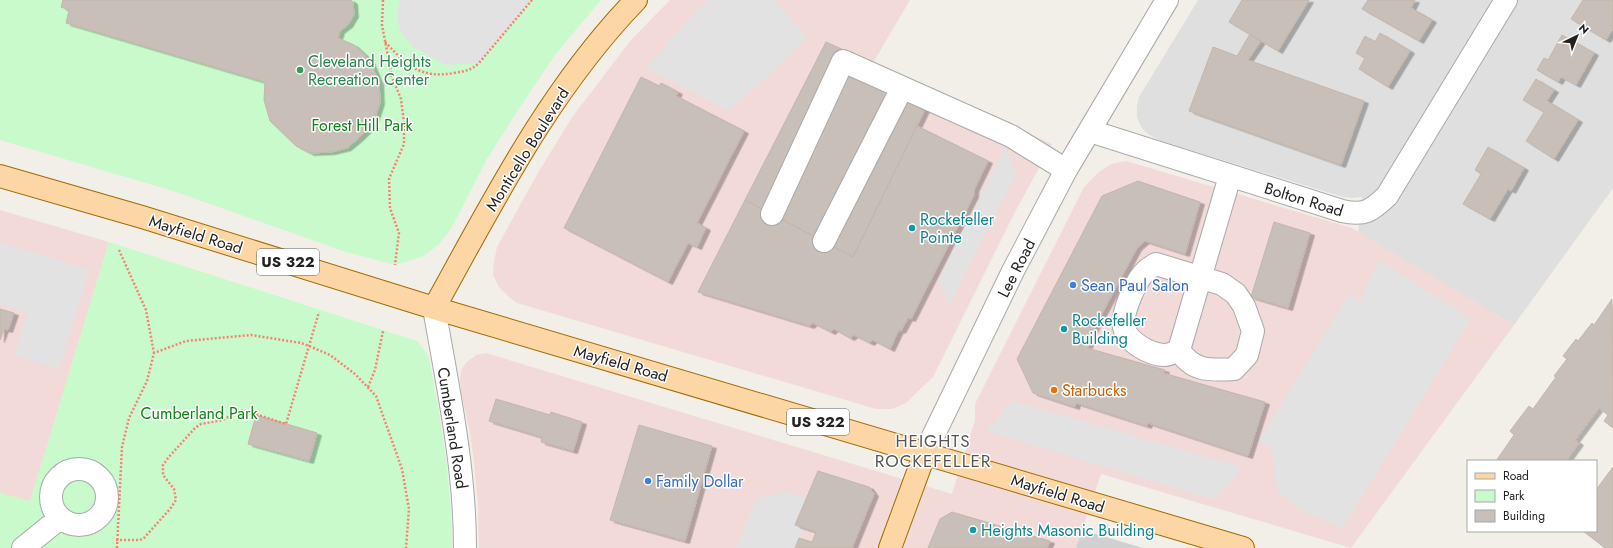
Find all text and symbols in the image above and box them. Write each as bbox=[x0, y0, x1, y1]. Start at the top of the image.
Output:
north arrow bbox=[1557, 16, 1597, 56]
text: N bbox=[1575, 20, 1592, 38]
place label: Cleveland Heights Recreation Center bbox=[308, 50, 431, 91]
marker: Cleveland Heights Recreation Center bbox=[295, 65, 305, 75]
street label: Monticello Boulevard bbox=[480, 83, 575, 216]
park label: Forest Hill Park bbox=[311, 114, 414, 137]
street label: Bolton Road bbox=[1261, 177, 1346, 222]
place label: Rockefeller Pointe bbox=[920, 208, 995, 249]
street label: Mayfield Road bbox=[146, 209, 245, 260]
marker: Rockefeller Pointe bbox=[907, 223, 917, 233]
street label: Lee Road bbox=[992, 235, 1041, 302]
road number: US 322 bbox=[257, 249, 319, 275]
place label: Sean Paul Salon bbox=[1081, 274, 1189, 297]
marker: Sean Paul Salon bbox=[1068, 280, 1078, 290]
place label: Rockefeller Building bbox=[1072, 309, 1147, 350]
marker: Rockefeller Building bbox=[1059, 324, 1069, 334]
street label: Mayfield Road bbox=[571, 339, 671, 388]
street label: Cumberland Road bbox=[432, 366, 473, 491]
place label: Starbucks bbox=[1062, 379, 1126, 402]
marker: Starbucks bbox=[1049, 385, 1059, 395]
park label: Cumberland Park bbox=[141, 402, 258, 425]
road number: US 322 bbox=[787, 409, 849, 435]
district label: HEIGHTS ROCKEFELLER bbox=[875, 429, 991, 473]
legend bbox=[1467, 460, 1597, 532]
text: Road bbox=[1503, 467, 1529, 485]
street label: Mayfield Road bbox=[1008, 468, 1107, 519]
place label: Family Dollar bbox=[656, 470, 744, 493]
marker: Family Dollar bbox=[643, 476, 653, 486]
text: Park bbox=[1503, 487, 1525, 505]
text: Building bbox=[1503, 507, 1545, 525]
place label: Heights Masonic Building bbox=[981, 519, 1154, 542]
marker: Heights Masonic Building bbox=[968, 525, 978, 535]

